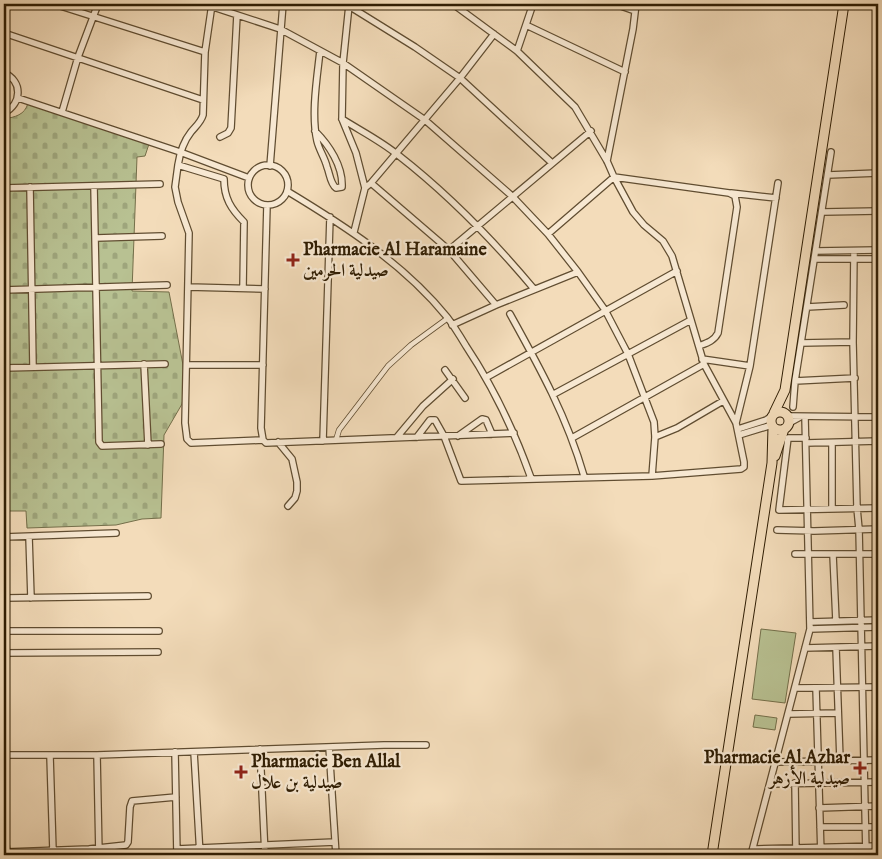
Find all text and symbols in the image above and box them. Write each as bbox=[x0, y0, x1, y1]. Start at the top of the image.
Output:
place label: Pharmacie Al Haramaine صيدلية الحرمين bbox=[303, 239, 487, 283]
marker: Pharmacie Al Haramaine صيدلية الحرمين bbox=[287, 254, 299, 266]
place label: Pharmacie Al Azhar صيدلية الأزهر bbox=[704, 747, 850, 791]
place label: Pharmacie Ben Allal صيدلية بن علال bbox=[251, 751, 401, 795]
marker: Pharmacie Al Azhar صيدلية الأزهر bbox=[854, 762, 866, 774]
marker: Pharmacie Ben Allal صيدلية بن علال bbox=[235, 766, 247, 778]

